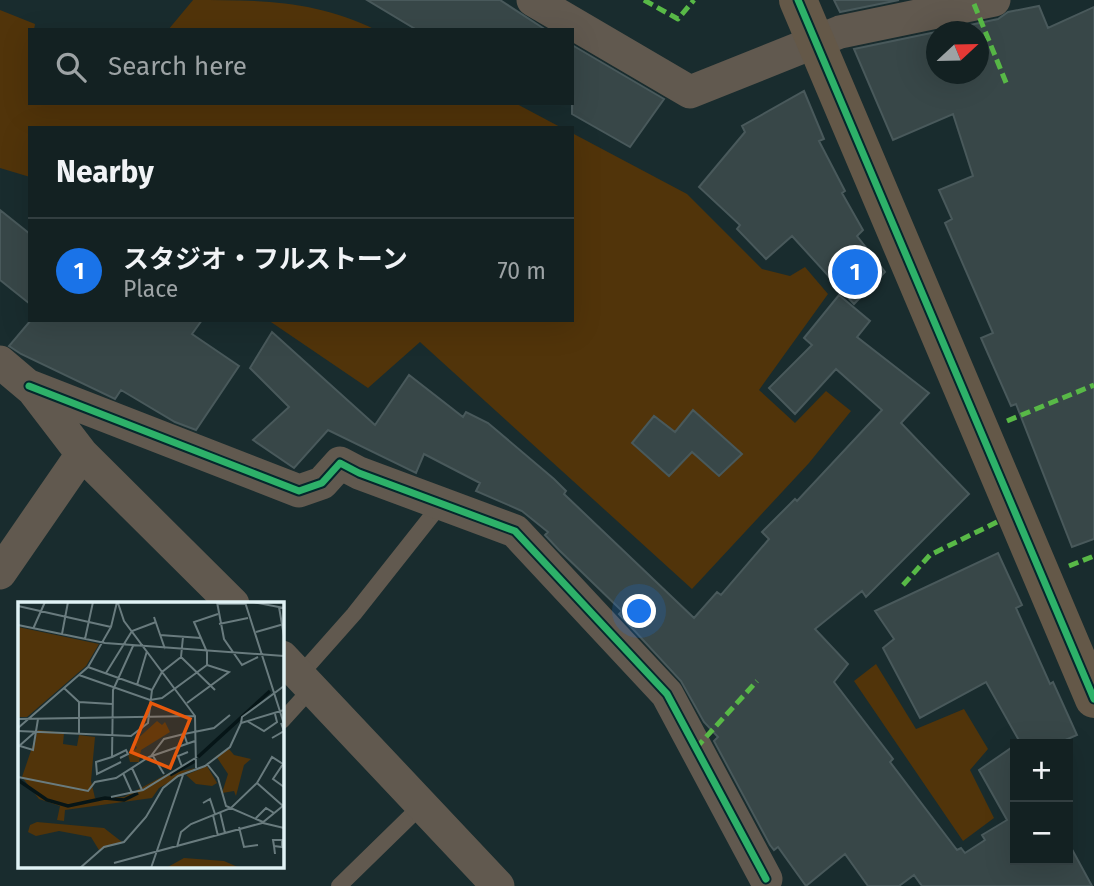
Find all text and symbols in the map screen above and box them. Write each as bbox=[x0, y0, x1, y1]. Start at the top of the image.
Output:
north arrow bbox=[926, 21, 989, 84]
search box bbox=[28, 28, 574, 105]
icon: search bbox=[52, 48, 90, 86]
text: Search here bbox=[108, 51, 247, 82]
text: Nearby bbox=[56, 154, 154, 190]
text: スタジオ・フルストーン bbox=[123, 244, 408, 275]
pin: 1 bbox=[832, 246, 878, 298]
text: 1 bbox=[74, 257, 84, 285]
text: 70 m bbox=[497, 257, 546, 285]
text: Place bbox=[123, 275, 178, 303]
your location bbox=[622, 594, 656, 628]
inset map bbox=[18, 602, 284, 868]
map controls bbox=[1010, 739, 1073, 865]
button: + bbox=[1010, 739, 1073, 802]
button: − bbox=[1010, 802, 1073, 865]

